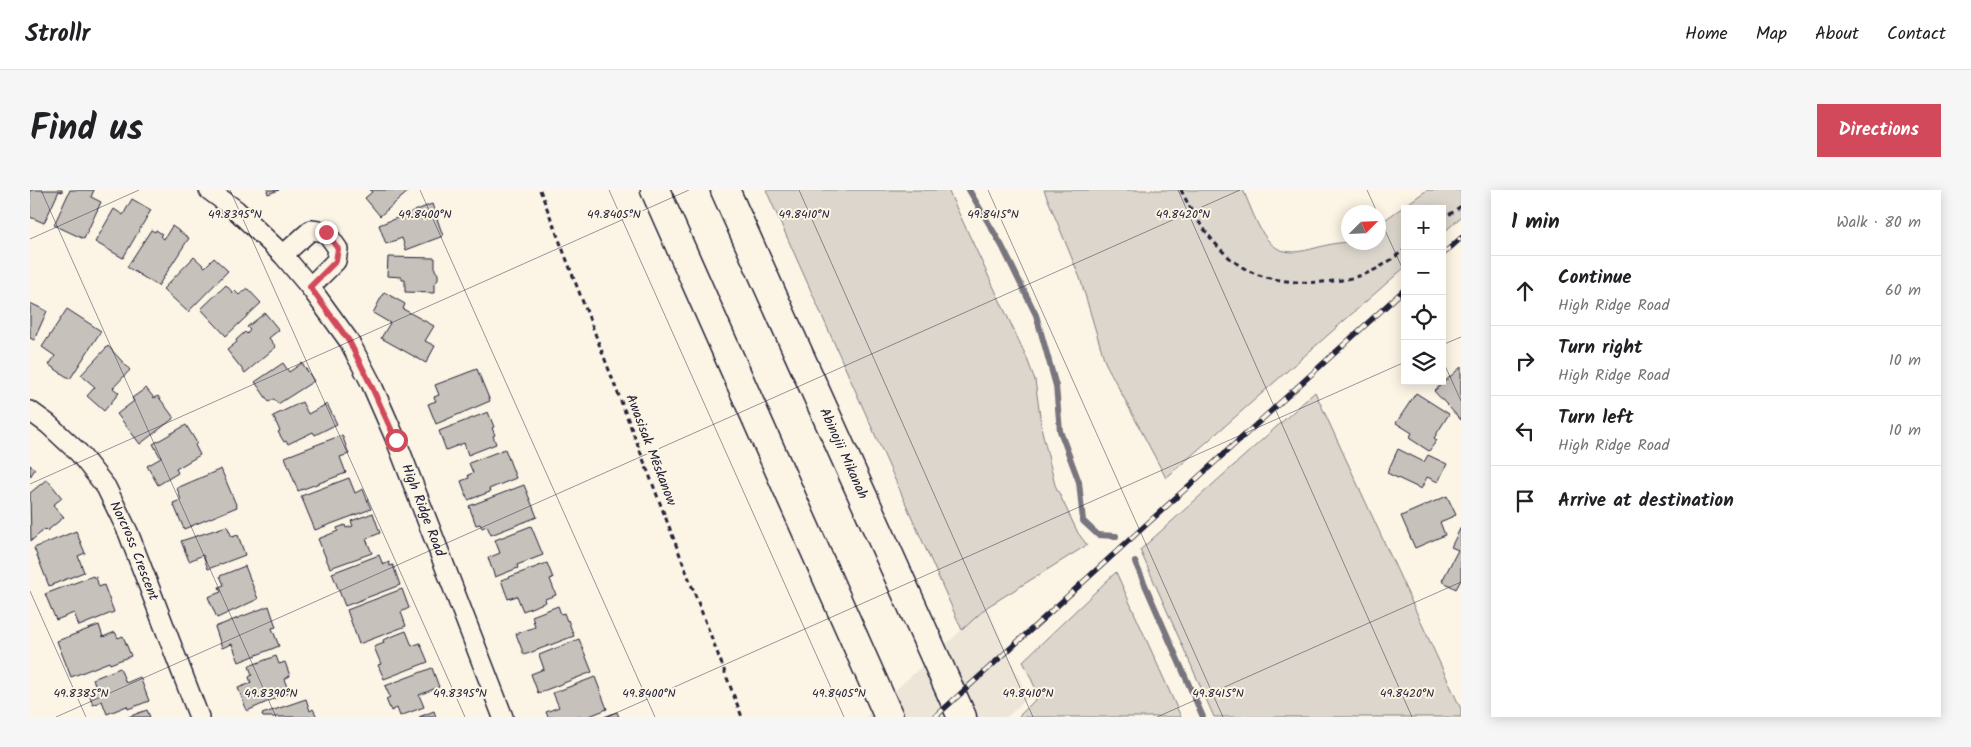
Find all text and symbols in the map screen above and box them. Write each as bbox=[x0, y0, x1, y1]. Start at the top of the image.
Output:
text: Strollr bbox=[25, 15, 90, 54]
text: Home bbox=[1685, 20, 1728, 49]
text: Map bbox=[1756, 20, 1787, 49]
text: About bbox=[1815, 20, 1859, 49]
text: Contact bbox=[1887, 20, 1946, 49]
text: Find us bbox=[30, 102, 143, 158]
button: Directions bbox=[1817, 104, 1941, 157]
text: 49.8395°N bbox=[208, 205, 262, 224]
text: 49.8400°N bbox=[398, 205, 452, 224]
text: 49.8405°N bbox=[587, 205, 641, 224]
text: 49.8410°N bbox=[778, 205, 830, 224]
text: 49.8415°N bbox=[967, 205, 1019, 224]
text: 49.8420°N bbox=[1156, 205, 1210, 224]
north arrow bbox=[1341, 205, 1386, 250]
map controls bbox=[1401, 205, 1446, 385]
button: + bbox=[1401, 205, 1446, 250]
text: 1 min bbox=[1511, 206, 1560, 239]
text: Walk · 80 m bbox=[1836, 210, 1921, 235]
route end bbox=[315, 221, 338, 244]
button: − bbox=[1401, 250, 1446, 295]
text: Continue bbox=[1558, 263, 1631, 293]
icon: ahead bbox=[1511, 277, 1539, 305]
text: 60 m bbox=[1885, 278, 1921, 303]
text: High Ridge Road bbox=[1558, 293, 1670, 318]
button: locate bbox=[1401, 295, 1446, 340]
text: Turn right bbox=[1558, 333, 1643, 363]
button: layers bbox=[1401, 340, 1446, 385]
icon: right bbox=[1511, 347, 1539, 375]
text: 10 m bbox=[1889, 348, 1921, 373]
text: High Ridge Road bbox=[1558, 363, 1670, 388]
street label: Awasisak Mēskanow bbox=[620, 391, 683, 510]
text: Turn left bbox=[1558, 403, 1633, 433]
street label: Abinojii Mikanah bbox=[813, 404, 874, 503]
icon: left bbox=[1511, 417, 1539, 445]
text: 10 m bbox=[1889, 418, 1921, 443]
route start bbox=[385, 429, 408, 452]
text: High Ridge Road bbox=[1558, 433, 1670, 458]
street label: High Ridge Road bbox=[395, 461, 451, 561]
text: Arrive at destination bbox=[1558, 486, 1734, 516]
icon: arrive bbox=[1511, 487, 1539, 515]
street label: Norcross Crescent bbox=[104, 497, 165, 604]
text: 49.8385°N bbox=[53, 684, 109, 703]
text: 49.8390°N bbox=[244, 684, 298, 703]
text: 49.8395°N bbox=[433, 684, 487, 703]
text: 49.8400°N bbox=[622, 684, 676, 703]
text: 49.8405°N bbox=[812, 684, 866, 703]
text: 49.8410°N bbox=[1002, 684, 1054, 703]
text: 49.8415°N bbox=[1192, 684, 1244, 703]
text: 49.8420°N bbox=[1380, 684, 1434, 703]

